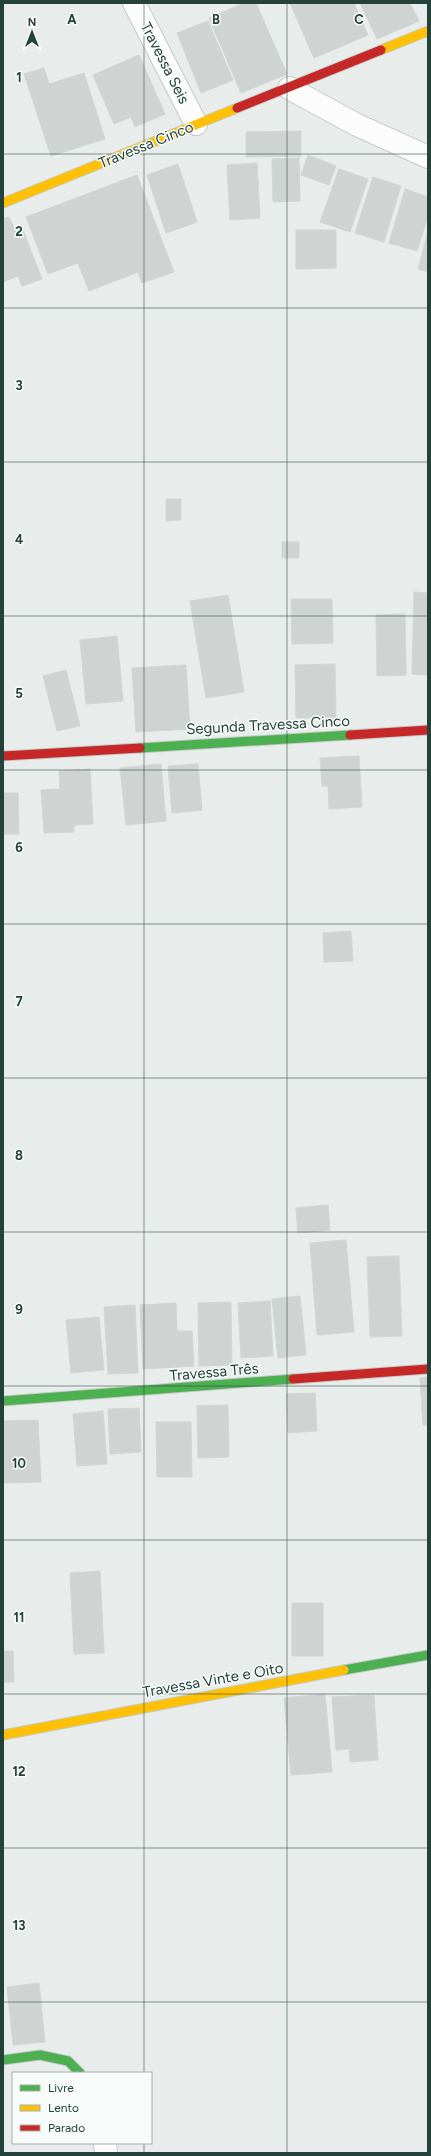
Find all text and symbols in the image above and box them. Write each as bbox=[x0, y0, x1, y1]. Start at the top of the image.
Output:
north arrow bbox=[12, 12, 52, 52]
text: A bbox=[67, 12, 77, 27]
text: B bbox=[212, 12, 220, 27]
text: C bbox=[354, 12, 364, 27]
text: N bbox=[28, 16, 36, 29]
street label: Travessa Seis bbox=[137, 19, 193, 107]
text: 1 bbox=[16, 70, 22, 85]
street label: Travessa Cinco bbox=[96, 118, 196, 172]
text: 2 bbox=[15, 224, 23, 239]
text: 3 bbox=[15, 378, 23, 393]
text: 4 bbox=[15, 532, 23, 547]
text: 5 bbox=[15, 686, 23, 701]
street label: Segunda Travessa Cinco bbox=[186, 712, 351, 738]
text: 6 bbox=[15, 840, 23, 855]
text: 7 bbox=[15, 994, 23, 1009]
text: 8 bbox=[15, 1148, 23, 1163]
text: 9 bbox=[15, 1302, 23, 1317]
street label: Travessa Três bbox=[169, 1359, 259, 1385]
text: 10 bbox=[12, 1456, 26, 1471]
text: 11 bbox=[14, 1610, 24, 1625]
street label: Travessa Vinte e Oito bbox=[141, 1659, 285, 1701]
text: 12 bbox=[12, 1764, 26, 1779]
text: 13 bbox=[13, 1918, 25, 1933]
legend bbox=[12, 2072, 152, 2144]
text: Livre bbox=[48, 2081, 74, 2095]
text: Lento bbox=[48, 2101, 79, 2115]
text: Parado bbox=[48, 2121, 85, 2135]

